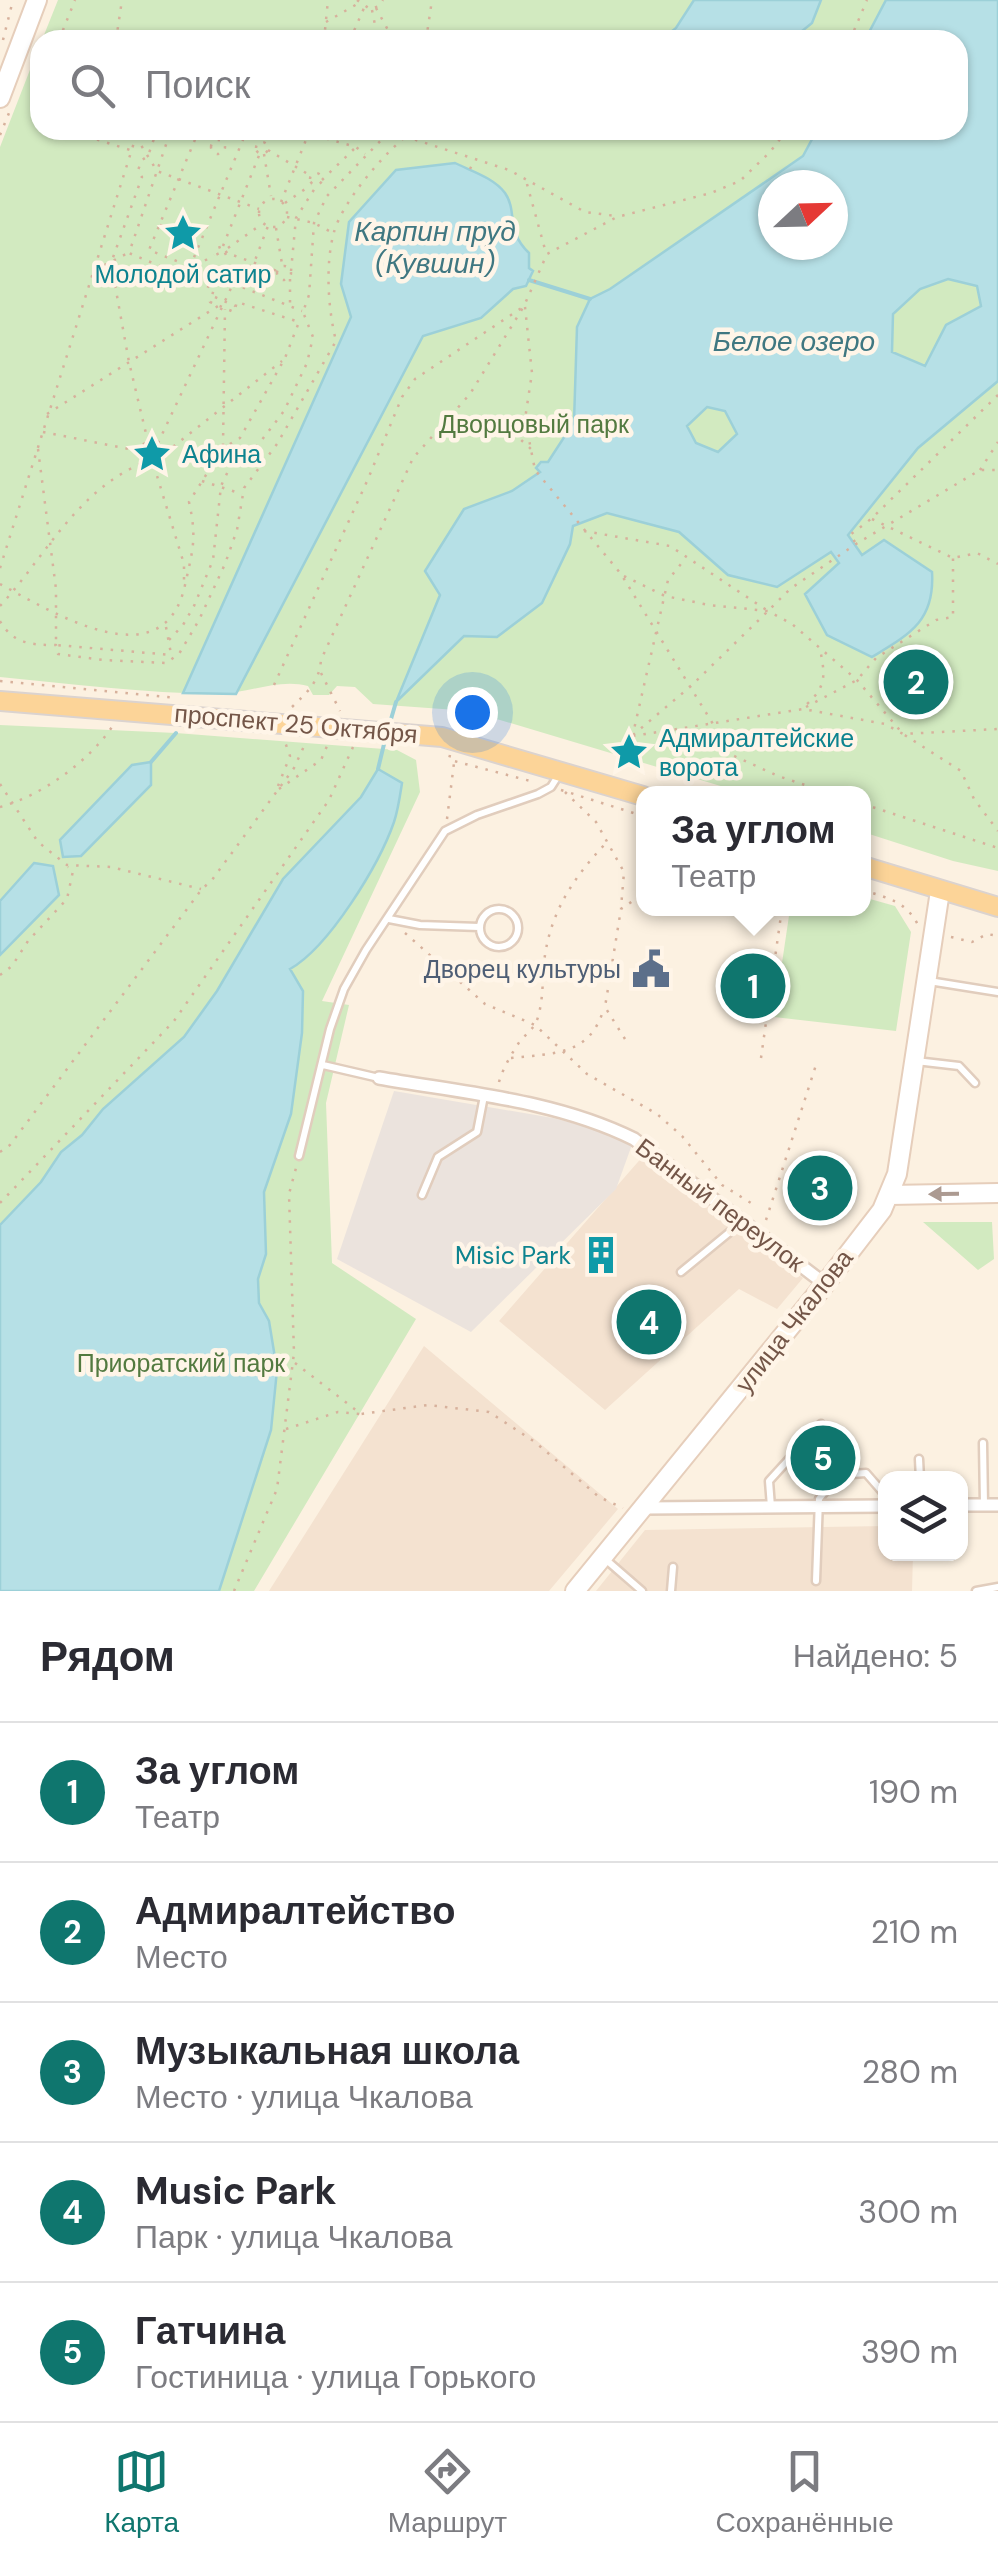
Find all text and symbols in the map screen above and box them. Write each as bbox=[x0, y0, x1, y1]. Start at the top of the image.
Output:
search box bbox=[30, 30, 968, 140]
icon: search bbox=[65, 58, 120, 113]
text: Поиск bbox=[145, 60, 250, 110]
north arrow bbox=[758, 170, 848, 260]
place icon: Молодой сатир bbox=[162, 212, 204, 254]
water label: Карпин пруд (Кувшин) bbox=[354, 213, 516, 282]
place label: Молодой сатир bbox=[95, 258, 271, 291]
water label: Белое озеро bbox=[713, 323, 875, 360]
park label: Дворцовый парк bbox=[439, 408, 630, 441]
place icon: Афина bbox=[131, 433, 173, 475]
place label: Афина bbox=[182, 438, 261, 471]
pin: 2 bbox=[884, 644, 948, 720]
your location bbox=[447, 687, 498, 738]
street label: проспект 25 Октября bbox=[173, 697, 419, 751]
place label: Адмиралтейские ворота bbox=[659, 722, 854, 784]
place icon: Адмиралтейские ворота bbox=[608, 731, 650, 773]
popup bbox=[636, 786, 871, 916]
text: За углом bbox=[671, 805, 836, 855]
text: Театр bbox=[671, 855, 756, 897]
public building icon: Дворец культуры bbox=[630, 948, 672, 990]
pin: 1 bbox=[720, 948, 786, 1024]
place label: Дворец культуры bbox=[424, 953, 621, 986]
street label: Банный переулок bbox=[629, 1131, 812, 1280]
pin: 3 bbox=[788, 1150, 852, 1226]
one-way arrow bbox=[928, 1186, 960, 1202]
building icon: Misic Park bbox=[580, 1234, 622, 1276]
place label: Misic Park bbox=[455, 1239, 571, 1272]
street label: улица Чкалова bbox=[728, 1243, 860, 1399]
pin: 4 bbox=[616, 1284, 682, 1360]
park label: Приоратский парк bbox=[77, 1347, 286, 1380]
pin: 5 bbox=[790, 1420, 856, 1496]
map controls bbox=[878, 1471, 968, 1561]
button: layers bbox=[878, 1471, 968, 1561]
text: Рядом bbox=[40, 1629, 175, 1684]
text: Найдено: 5 bbox=[793, 1635, 958, 1677]
text: За углом bbox=[135, 1746, 299, 1796]
text: 1 bbox=[67, 1771, 78, 1813]
text: 190 m bbox=[869, 1771, 958, 1813]
text: Театр bbox=[135, 1796, 220, 1838]
text: Адмиралтейство bbox=[135, 1886, 455, 1936]
text: 2 bbox=[63, 1911, 82, 1953]
text: 210 m bbox=[871, 1911, 958, 1953]
text: Место bbox=[135, 1936, 228, 1978]
text: Музыкальная школа bbox=[135, 2026, 519, 2076]
text: 3 bbox=[63, 2051, 82, 2093]
text: 280 m bbox=[862, 2051, 958, 2093]
text: Место · улица Чкалова bbox=[135, 2076, 473, 2118]
text: Music Park bbox=[135, 2166, 337, 2216]
text: 4 bbox=[62, 2191, 83, 2233]
text: 300 m bbox=[858, 2191, 958, 2233]
text: Парк · улица Чкалова bbox=[135, 2216, 453, 2258]
text: Гатчина bbox=[135, 2306, 285, 2356]
text: 5 bbox=[63, 2331, 82, 2373]
text: 390 m bbox=[861, 2331, 958, 2373]
text: Гостиница · улица Горького bbox=[135, 2356, 536, 2398]
tab: Карта bbox=[104, 2444, 179, 2541]
tab: Маршрут bbox=[388, 2444, 507, 2541]
tab: Сохранённые bbox=[715, 2444, 894, 2541]

